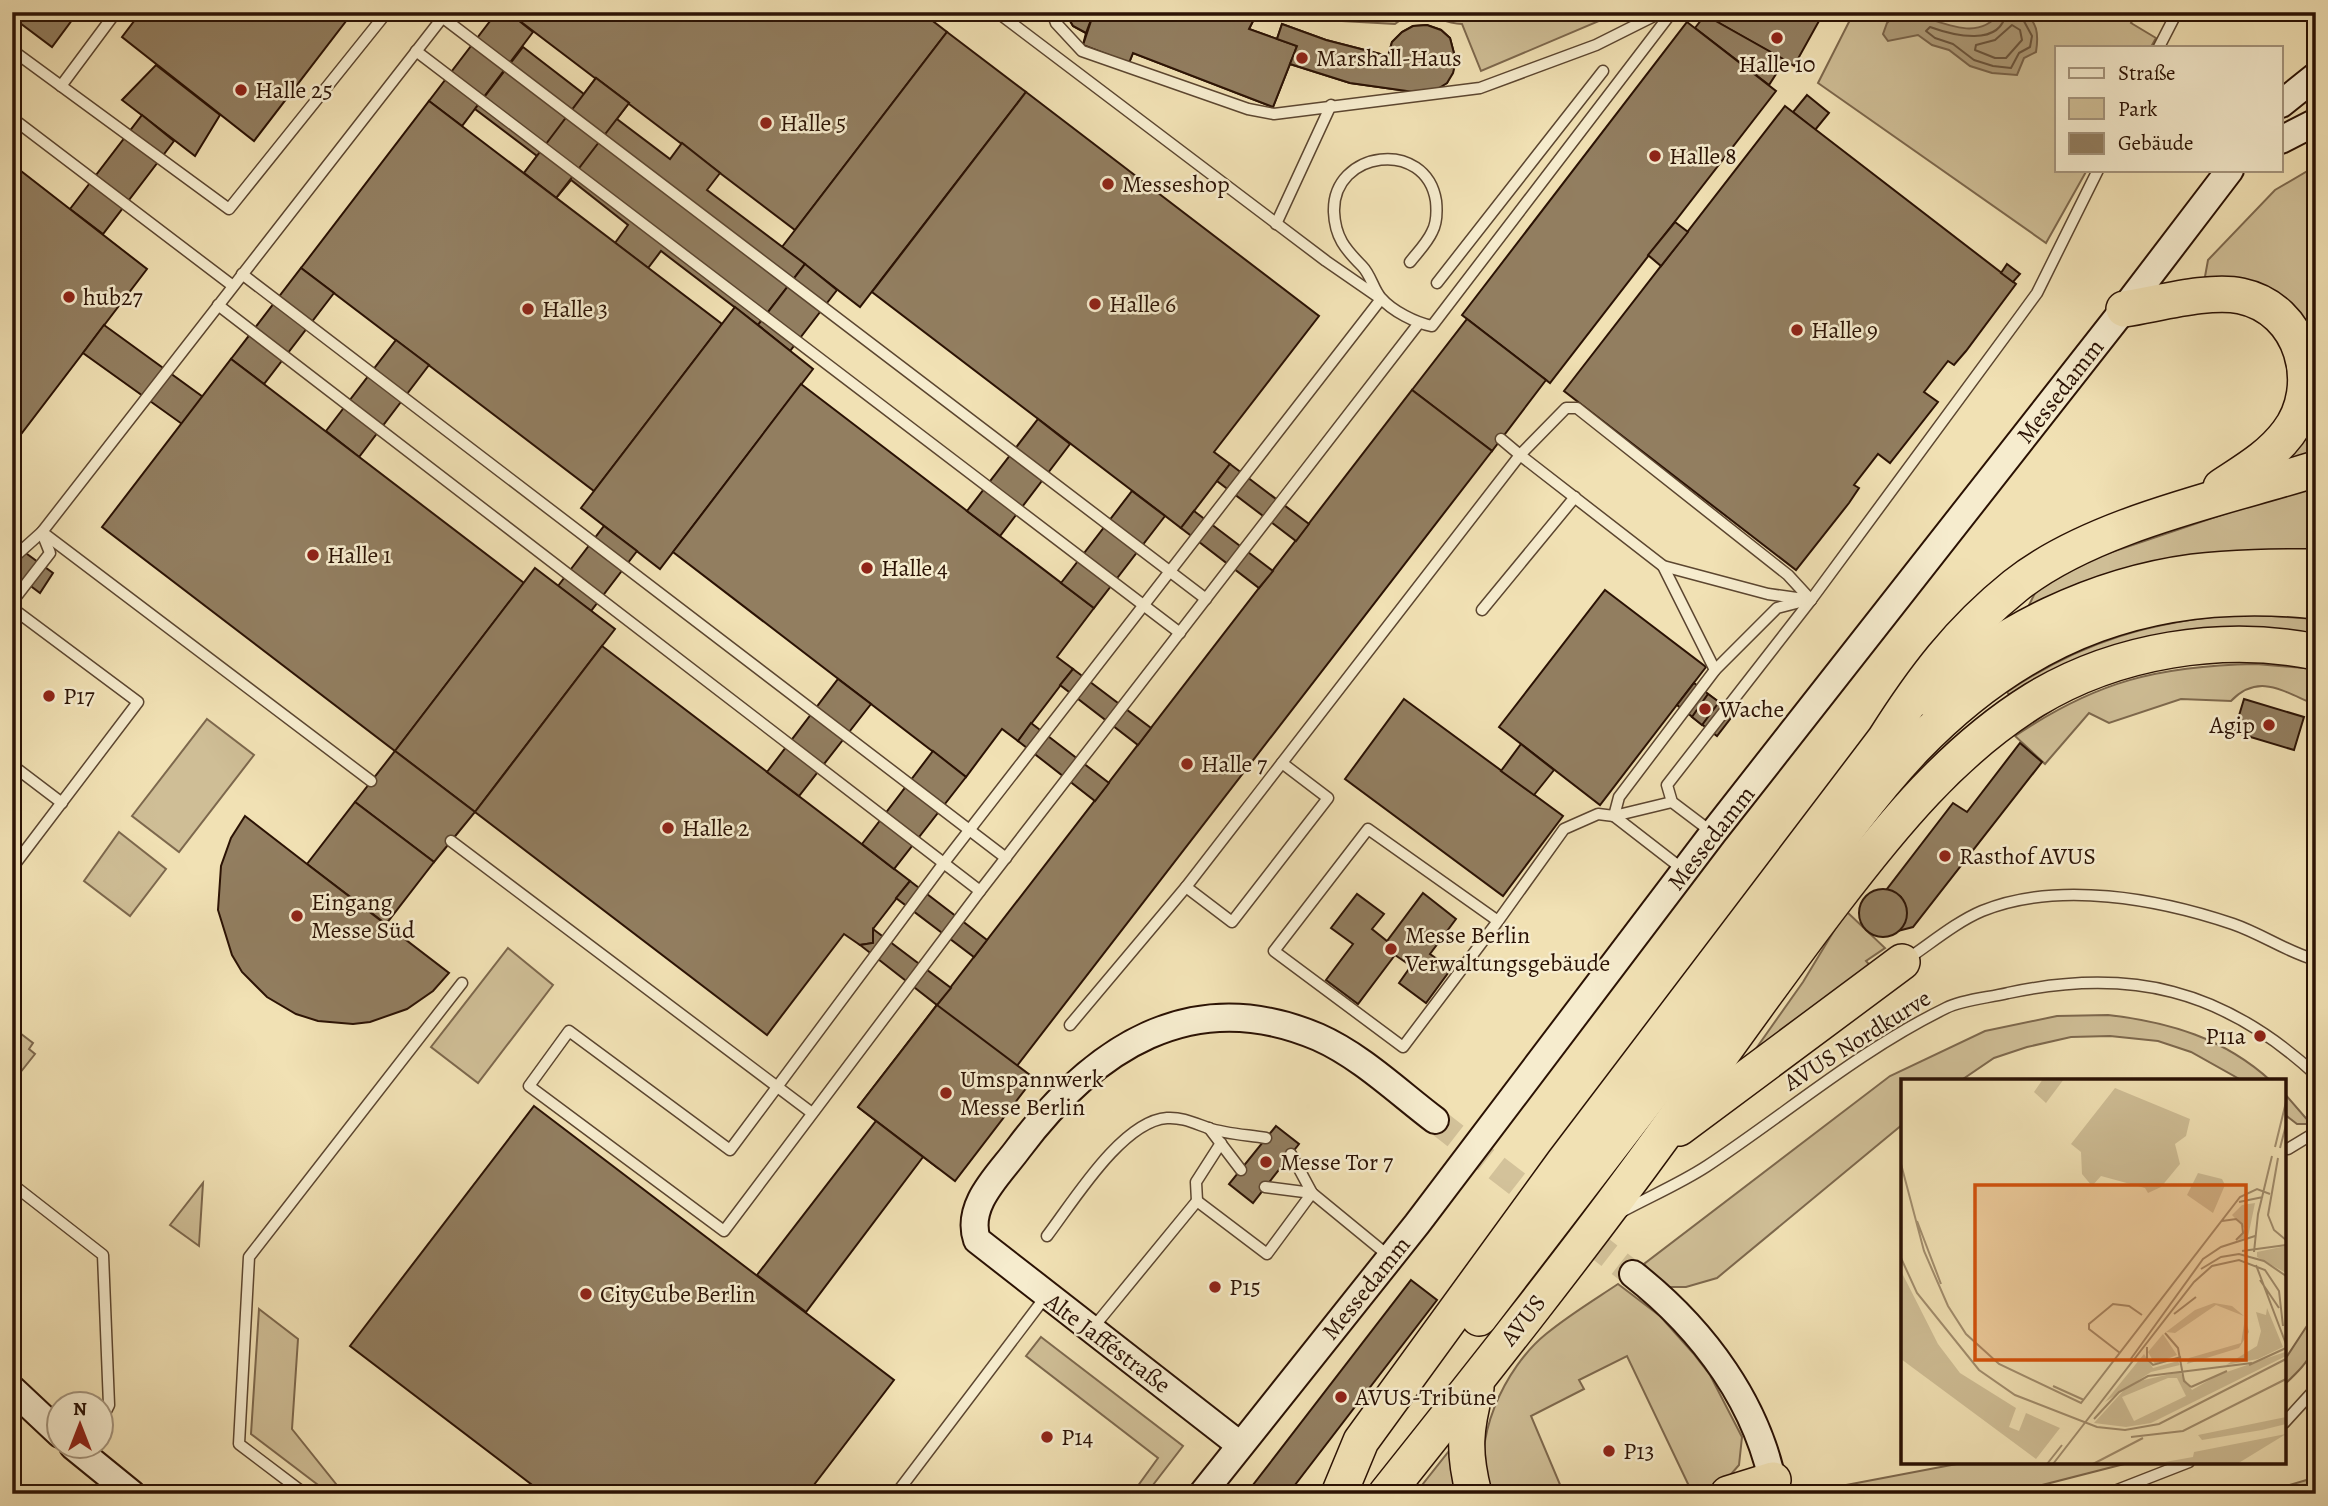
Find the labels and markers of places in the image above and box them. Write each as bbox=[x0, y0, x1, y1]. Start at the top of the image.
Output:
marker: Halle 10 bbox=[1769, 30, 1785, 46]
place label: Marshall-Haus bbox=[1316, 42, 1462, 74]
place label: Halle 10 bbox=[1738, 48, 1816, 80]
marker: Marshall-Haus bbox=[1294, 50, 1310, 66]
place label: Halle 25 bbox=[255, 74, 333, 106]
marker: Halle 25 bbox=[233, 82, 249, 98]
place label: Halle 5 bbox=[780, 107, 846, 139]
marker: Halle 5 bbox=[758, 115, 774, 131]
place label: Halle 8 bbox=[1669, 140, 1737, 172]
marker: Halle 8 bbox=[1647, 148, 1663, 164]
place label: Messeshop bbox=[1122, 168, 1230, 200]
marker: Messeshop bbox=[1100, 176, 1116, 192]
place label: hub27 bbox=[83, 281, 143, 313]
place label: Halle 6 bbox=[1109, 288, 1176, 320]
marker: hub27 bbox=[61, 289, 77, 305]
place label: Halle 3 bbox=[542, 293, 608, 325]
marker: Halle 6 bbox=[1087, 296, 1103, 312]
marker: Halle 3 bbox=[520, 301, 536, 317]
place label: Halle 9 bbox=[1811, 314, 1878, 346]
marker: Halle 9 bbox=[1789, 322, 1805, 338]
place label: Halle 1 bbox=[327, 539, 391, 571]
marker: Halle 1 bbox=[305, 547, 321, 563]
place label: Halle 4 bbox=[881, 552, 948, 584]
marker: Halle 4 bbox=[859, 560, 875, 576]
place label: P17 bbox=[63, 680, 95, 712]
marker: P17 bbox=[41, 688, 57, 704]
place label: Wache bbox=[1718, 693, 1784, 725]
marker: Wache bbox=[1697, 701, 1713, 717]
place label: Agip bbox=[2209, 709, 2255, 741]
marker: Agip bbox=[2261, 717, 2277, 733]
place label: Halle 7 bbox=[1201, 748, 1268, 780]
marker: Halle 7 bbox=[1179, 756, 1195, 772]
place label: Halle 2 bbox=[682, 812, 749, 844]
marker: Halle 2 bbox=[660, 820, 676, 836]
place label: Rasthof AVUS bbox=[1959, 840, 2096, 872]
marker: Rasthof AVUS bbox=[1937, 848, 1953, 864]
place label: Eingang Messe Süd bbox=[311, 886, 415, 946]
marker: Eingang Messe Süd bbox=[289, 908, 305, 924]
place label: Messe Berlin Verwaltungsgebäude bbox=[1404, 919, 1610, 979]
marker: Messe Berlin Verwaltungsgebäude bbox=[1383, 941, 1399, 957]
place label: P11a bbox=[2205, 1020, 2247, 1052]
marker: P11a bbox=[2252, 1028, 2268, 1044]
place label: Umspannwerk Messe Berlin bbox=[960, 1063, 1104, 1123]
marker: Umspannwerk Messe Berlin bbox=[938, 1085, 954, 1101]
place label: Messe Tor 7 bbox=[1280, 1146, 1394, 1178]
marker: Messe Tor 7 bbox=[1258, 1154, 1274, 1170]
place label: P15 bbox=[1229, 1271, 1261, 1303]
place label: CityCube Berlin bbox=[600, 1278, 755, 1310]
marker: P15 bbox=[1207, 1279, 1223, 1295]
marker: CityCube Berlin bbox=[578, 1286, 594, 1302]
place label: AVUS-Tribüne bbox=[1354, 1381, 1497, 1413]
marker: AVUS-Tribüne bbox=[1333, 1389, 1349, 1405]
place label: P14 bbox=[1061, 1421, 1093, 1453]
marker: P14 bbox=[1039, 1429, 1055, 1445]
place label: P13 bbox=[1623, 1435, 1654, 1467]
marker: P13 bbox=[1601, 1443, 1617, 1459]

